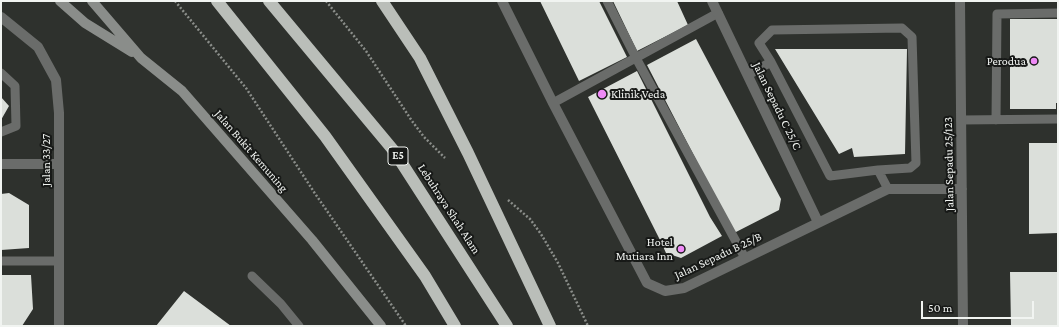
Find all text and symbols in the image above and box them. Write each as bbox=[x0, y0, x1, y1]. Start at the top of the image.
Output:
place label: Perodua bbox=[987, 54, 1026, 68]
marker: Perodua bbox=[1029, 56, 1039, 66]
street label: Jalan Sepadu C 25/C bbox=[750, 60, 804, 152]
place label: Klinik Veda bbox=[611, 87, 665, 101]
marker: Klinik Veda bbox=[596, 88, 608, 100]
street label: Jalan Bukit Kemuning bbox=[211, 107, 291, 195]
street label: Jalan Sepadu 25/123 bbox=[941, 117, 957, 211]
street label: Jalan 33/27 bbox=[39, 134, 53, 186]
road number: E5 bbox=[388, 147, 408, 165]
street label: Lebuhraya Shah Alam bbox=[415, 161, 483, 257]
street label: Jalan Sepadu B 25/B bbox=[672, 229, 764, 283]
place label: Hotel Mutiara Inn bbox=[616, 235, 673, 263]
marker: Hotel Mutiara Inn bbox=[676, 244, 686, 254]
scale bar bbox=[923, 293, 1036, 319]
text: 50 m bbox=[928, 301, 952, 315]

